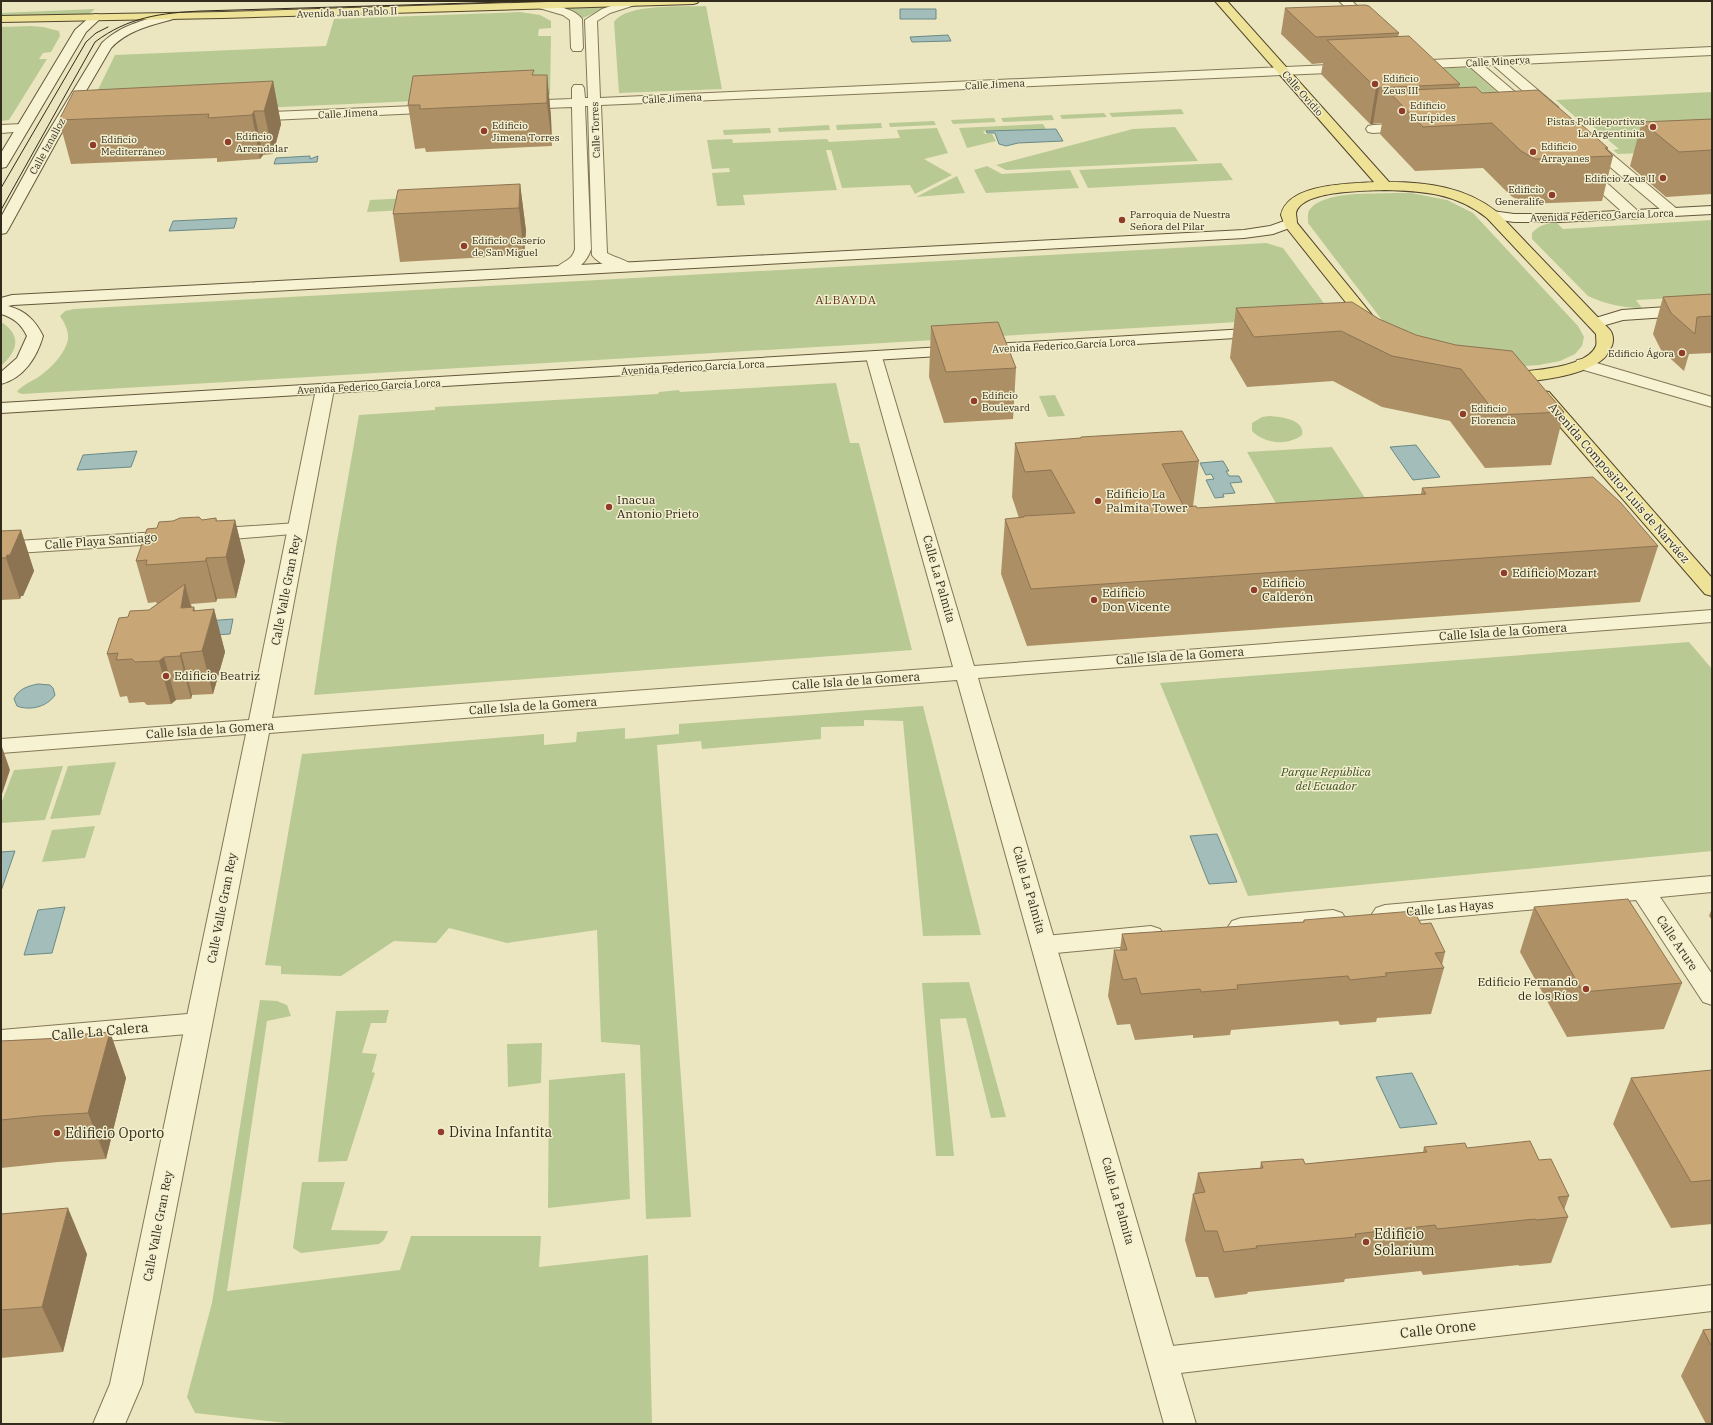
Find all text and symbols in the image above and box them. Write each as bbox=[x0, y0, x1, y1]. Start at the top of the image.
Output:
street label: Avenida Juan Pablo II bbox=[296, 4, 398, 21]
street label: Calle Minerva bbox=[1465, 53, 1531, 70]
street label: Calle Ovidio bbox=[1279, 68, 1326, 119]
place label: Edificio Zeus III bbox=[1383, 72, 1419, 97]
street label: Calle Jimena bbox=[965, 76, 1026, 93]
marker: Edificio Zeus III bbox=[1370, 79, 1380, 89]
street label: Calle Jimena bbox=[642, 90, 703, 107]
place label: Edificio Eurípides bbox=[1410, 99, 1456, 124]
street label: Calle Torres bbox=[588, 101, 603, 158]
street label: Calle Jimena bbox=[318, 105, 379, 122]
marker: Edificio Eurípides bbox=[1397, 106, 1407, 116]
place label: Pistas Polideportivas La Argentinita bbox=[1547, 115, 1646, 140]
street label: Calle Iznalloz bbox=[27, 116, 68, 177]
place label: Edificio Jimena Torres bbox=[492, 119, 560, 144]
marker: Pistas Polideportivas La Argentinita bbox=[1648, 122, 1658, 132]
marker: Edificio Jimena Torres bbox=[479, 126, 489, 136]
place label: Edificio Arrendalar bbox=[236, 130, 288, 155]
place label: Edificio Mediterráneo bbox=[101, 133, 165, 158]
marker: Edificio Arrendalar bbox=[223, 137, 233, 147]
marker: Edificio Mediterráneo bbox=[88, 140, 98, 150]
place label: Edificio Arrayanes bbox=[1541, 140, 1590, 165]
marker: Edificio Arrayanes bbox=[1528, 147, 1538, 157]
place label: Edificio Zeus II bbox=[1585, 172, 1655, 185]
marker: Edificio Zeus II bbox=[1658, 173, 1668, 183]
place label: Edificio Generalife bbox=[1495, 183, 1544, 208]
marker: Edificio Generalife bbox=[1547, 190, 1557, 200]
street label: Avenida Federico García Lorca bbox=[1530, 206, 1675, 225]
place label: Parroquia de Nuestra Señora del Pilar bbox=[1130, 208, 1231, 233]
marker: Parroquia de Nuestra Señora del Pilar bbox=[1117, 215, 1127, 225]
place label: Edificio Caserío de San Miguel bbox=[472, 234, 546, 259]
marker: Edificio Caserío de San Miguel bbox=[459, 241, 469, 251]
district label: ALBAYDA bbox=[815, 292, 877, 307]
street label: Avenida Federico García Lorca bbox=[992, 335, 1137, 356]
place label: Edificio Ágora bbox=[1608, 347, 1675, 360]
marker: Edificio Ágora bbox=[1677, 348, 1687, 358]
street label: Avenida Federico García Lorca bbox=[621, 357, 766, 378]
street label: Avenida Federico García Lorca bbox=[297, 376, 442, 397]
place label: Edificio Boulevard bbox=[982, 389, 1030, 414]
marker: Edificio Boulevard bbox=[969, 396, 979, 406]
street label: Avenida Compositor Luis de Narváez bbox=[1546, 399, 1693, 566]
place label: Edificio Florencia bbox=[1471, 402, 1516, 427]
marker: Edificio Florencia bbox=[1458, 409, 1468, 419]
place label: Edificio La Palmita Tower bbox=[1106, 486, 1188, 515]
place label: Inacua Antonio Prieto bbox=[617, 492, 699, 521]
marker: Edificio La Palmita Tower bbox=[1093, 496, 1103, 506]
marker: Inacua Antonio Prieto bbox=[604, 502, 614, 512]
street label: Calle Playa Santiago bbox=[44, 529, 158, 552]
street label: Calle Valle Gran Rey bbox=[267, 533, 304, 647]
street label: Calle La Palmita bbox=[920, 533, 959, 625]
place label: Edificio Mozart bbox=[1512, 565, 1597, 580]
marker: Edificio Mozart bbox=[1499, 568, 1509, 578]
place label: Edificio Calderón bbox=[1262, 575, 1314, 604]
place label: Edificio Don Vicente bbox=[1102, 585, 1170, 614]
marker: Edificio Calderón bbox=[1249, 585, 1259, 595]
marker: Edificio Don Vicente bbox=[1089, 595, 1099, 605]
street label: Calle Isla de la Gomera bbox=[1439, 620, 1568, 643]
street label: Calle Isla de la Gomera bbox=[1116, 644, 1245, 667]
place label: Edificio Beatriz bbox=[174, 668, 260, 683]
street label: Calle Isla de la Gomera bbox=[792, 669, 921, 692]
marker: Edificio Beatriz bbox=[161, 671, 171, 681]
street label: Calle Isla de la Gomera bbox=[469, 694, 598, 717]
street label: Calle Isla de la Gomera bbox=[146, 718, 275, 741]
park label: Parque República del Ecuador bbox=[1280, 764, 1371, 793]
street label: Calle La Palmita bbox=[1010, 844, 1049, 936]
street label: Calle Valle Gran Rey bbox=[203, 851, 240, 965]
street label: Calle Las Hayas bbox=[1406, 896, 1494, 919]
street label: Calle Arure bbox=[1653, 912, 1701, 973]
place label: Edificio Fernando de los Ríos bbox=[1477, 974, 1578, 1003]
marker: Edificio Fernando de los Ríos bbox=[1581, 984, 1591, 994]
street label: Calle La Calera bbox=[51, 1018, 149, 1044]
place label: Divina Infantita bbox=[449, 1123, 552, 1141]
place label: Edificio Oporto bbox=[65, 1124, 164, 1142]
marker: Divina Infantita bbox=[436, 1127, 446, 1137]
marker: Edificio Oporto bbox=[52, 1128, 62, 1138]
street label: Calle La Palmita bbox=[1099, 1155, 1138, 1247]
street label: Calle Valle Gran Rey bbox=[139, 1169, 176, 1283]
place label: Edificio Solarium bbox=[1374, 1225, 1435, 1259]
marker: Edificio Solarium bbox=[1361, 1237, 1371, 1247]
street label: Calle Orone bbox=[1399, 1316, 1477, 1342]

